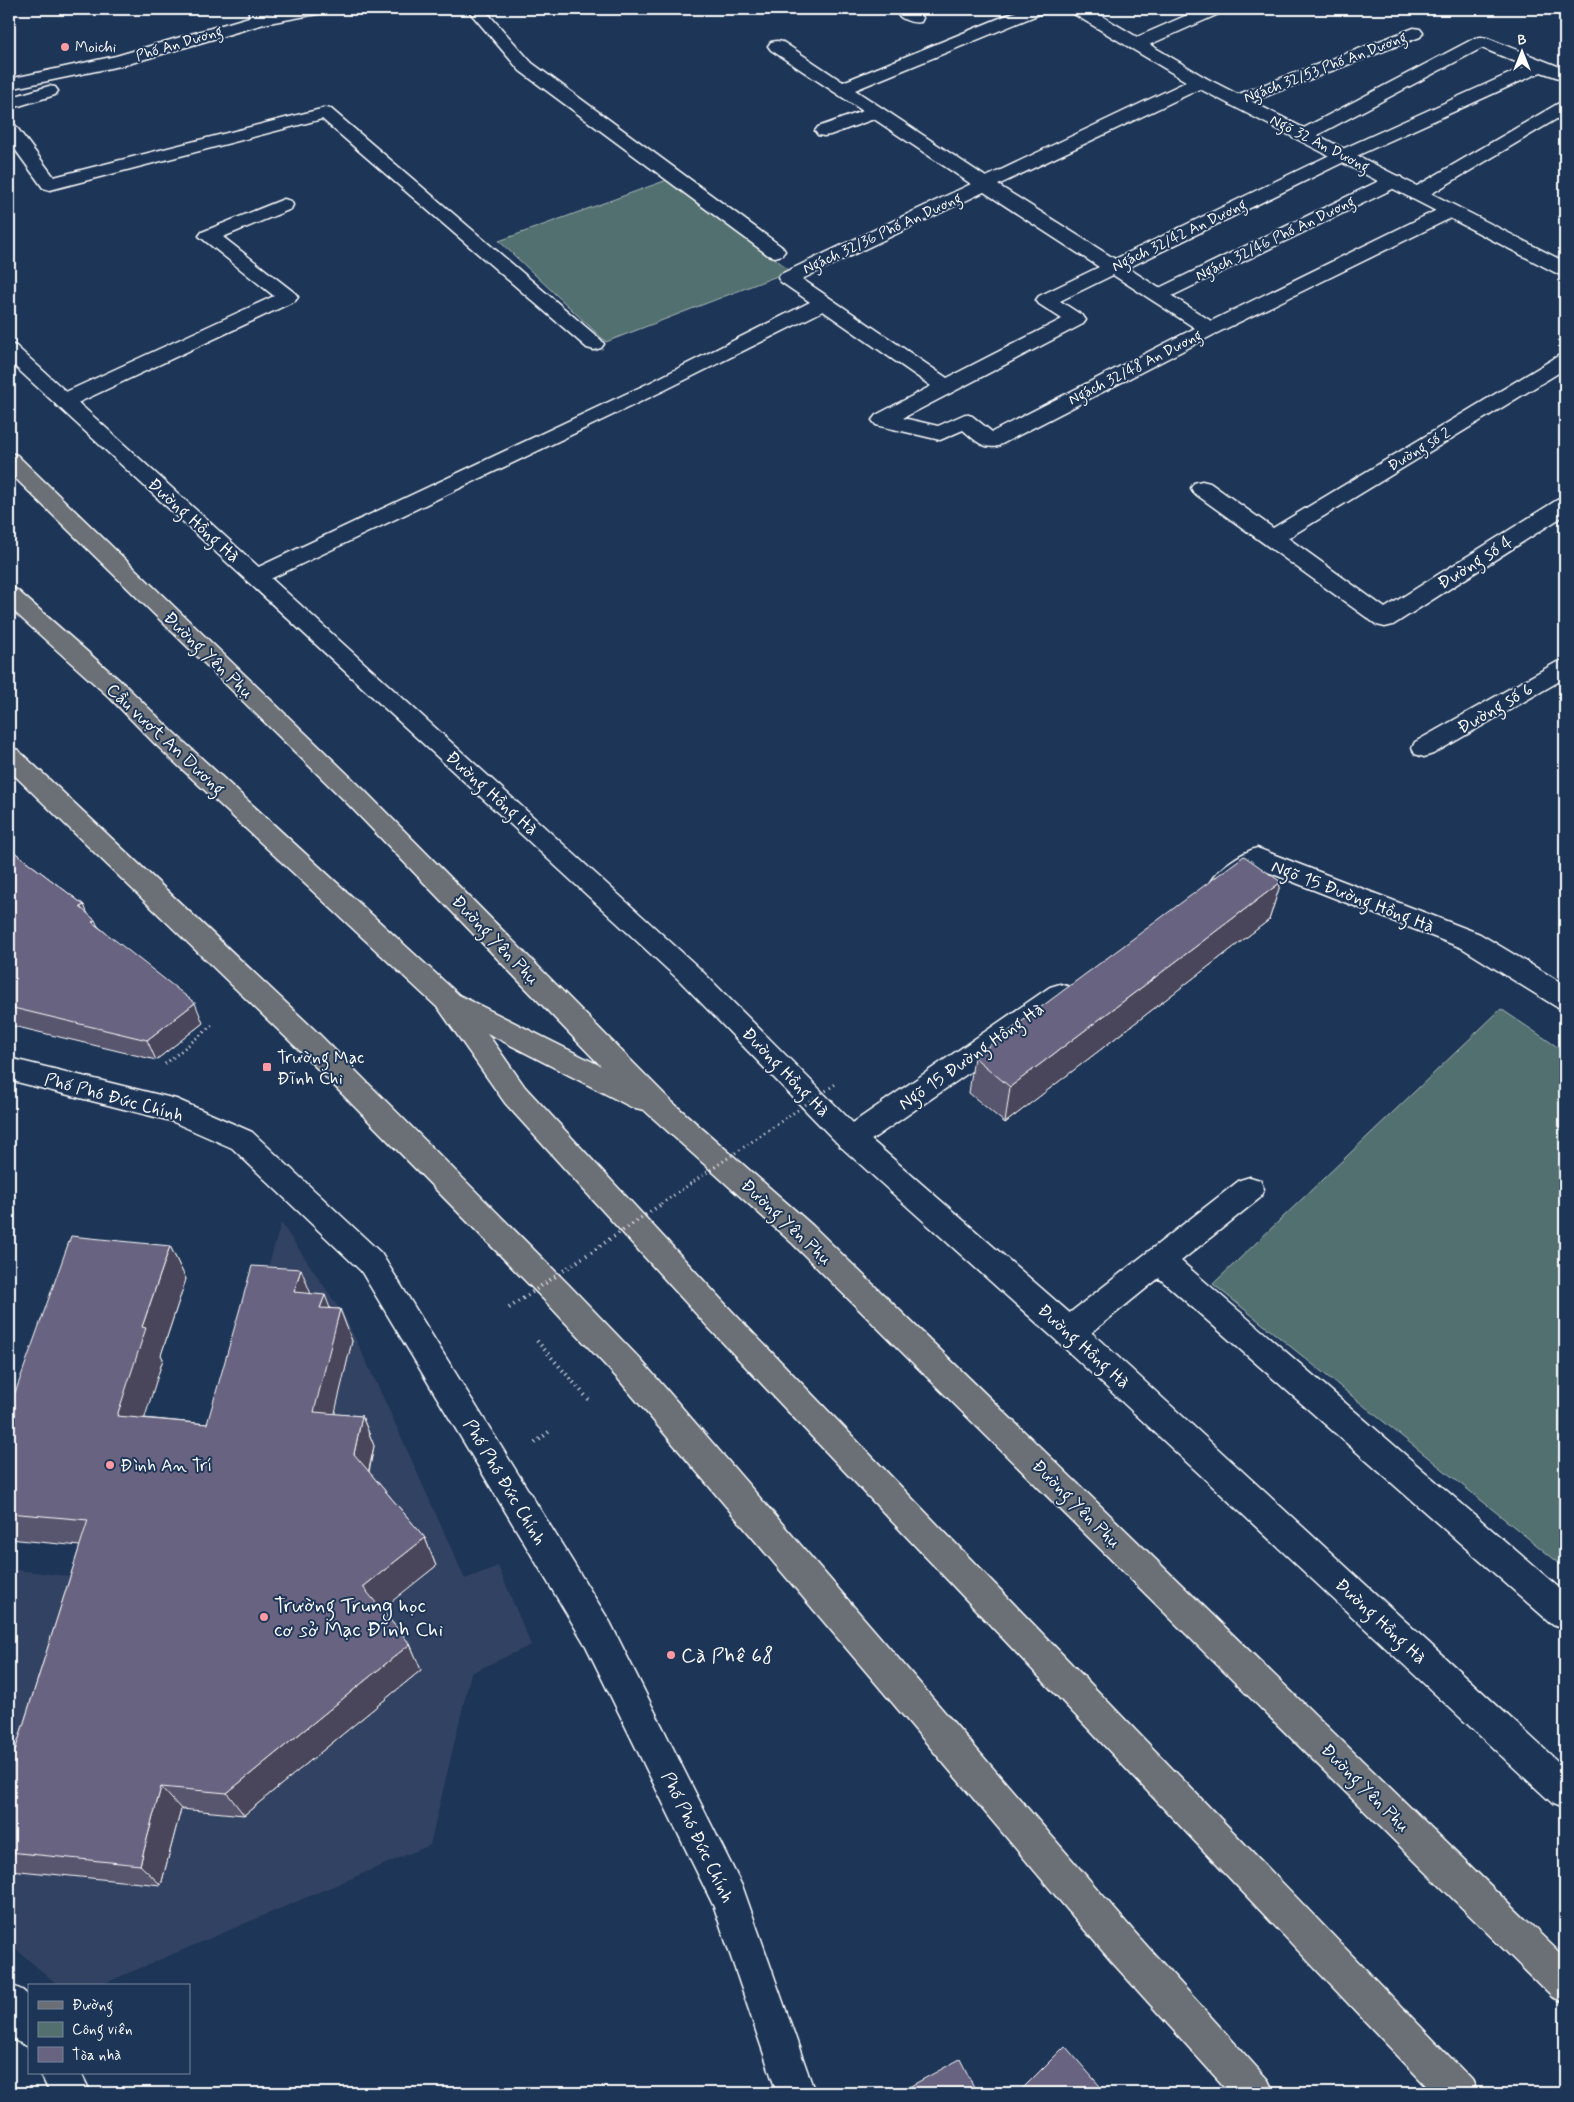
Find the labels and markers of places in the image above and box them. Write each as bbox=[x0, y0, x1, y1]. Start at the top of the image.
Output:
place label: Moichi bbox=[75, 38, 116, 58]
marker: Moichi bbox=[59, 41, 71, 53]
place label: Trường Mạc Đĩnh Chi bbox=[277, 1046, 364, 1091]
marker: Trường Mạc Đĩnh Chi bbox=[261, 1061, 273, 1073]
place label: Đình An Trí bbox=[120, 1454, 212, 1478]
marker: Đình An Trí bbox=[104, 1459, 116, 1471]
place label: Trường Trung học cơ sở Mạc Đĩnh Chi bbox=[274, 1592, 443, 1644]
marker: Trường Trung học cơ sở Mạc Đĩnh Chi bbox=[258, 1611, 270, 1623]
place label: Cà Phê 68 bbox=[681, 1642, 774, 1670]
marker: Cà Phê 68 bbox=[665, 1649, 677, 1661]

